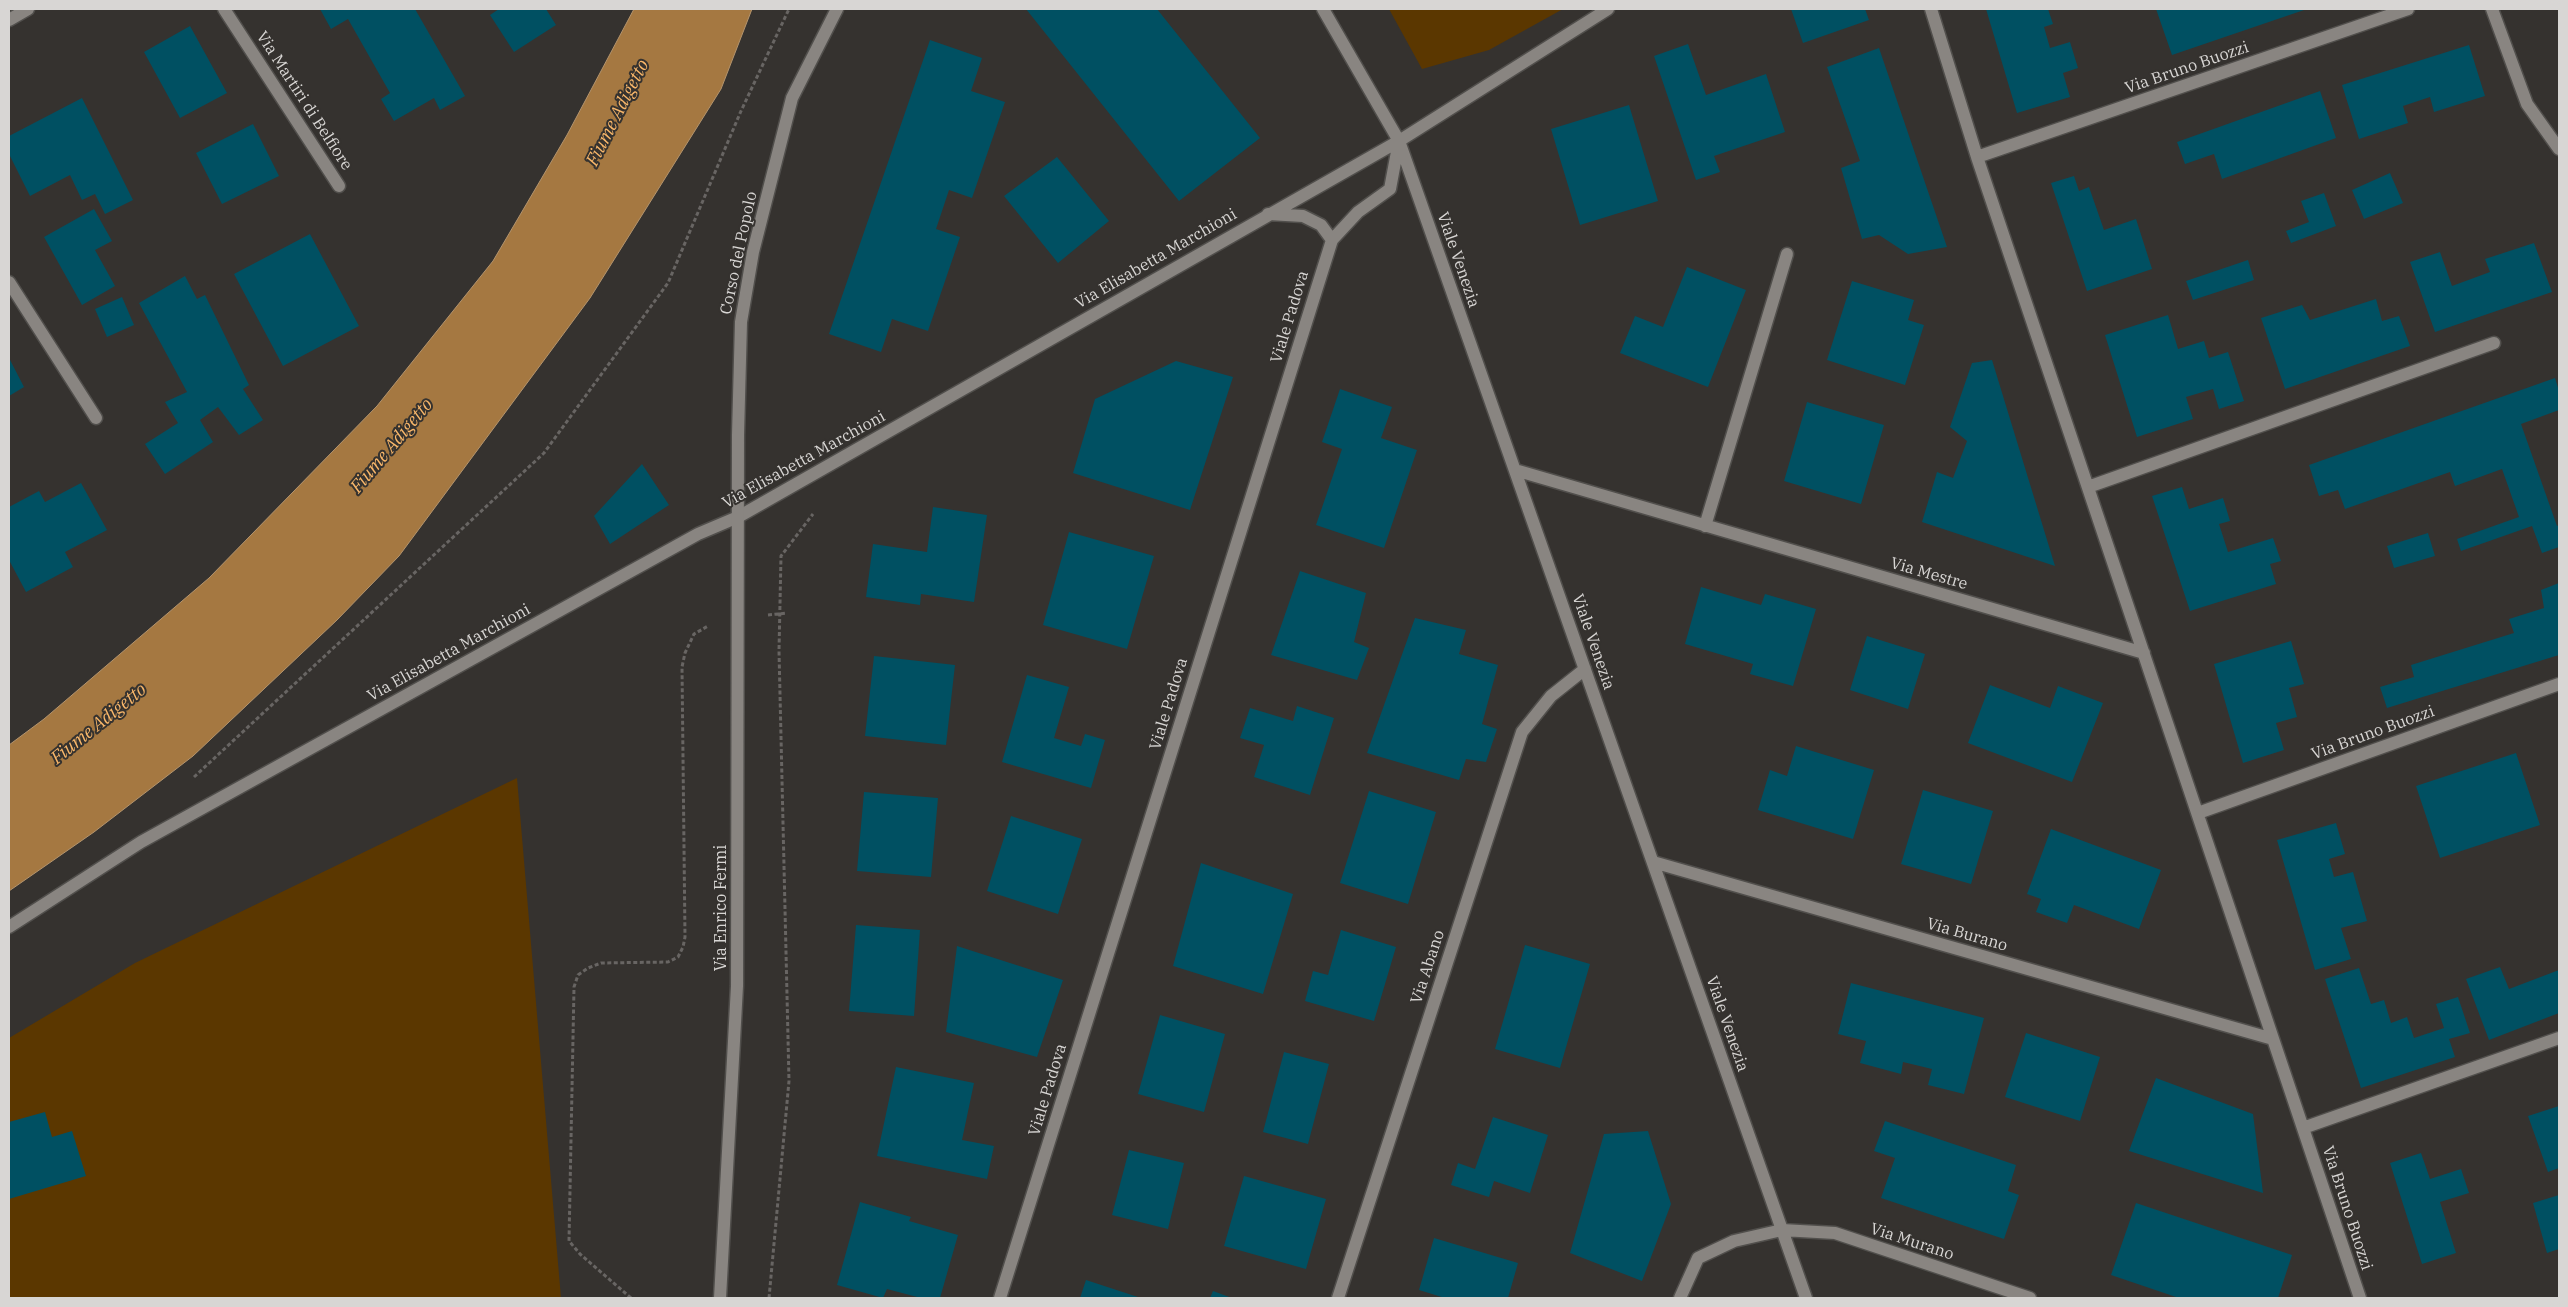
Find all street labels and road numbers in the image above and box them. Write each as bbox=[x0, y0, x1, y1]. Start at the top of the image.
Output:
street label: Via Martiri di Belfiore bbox=[252, 28, 356, 174]
street label: Via Bruno Buozzi bbox=[2123, 38, 2251, 98]
street label: Corso del Popolo bbox=[717, 190, 761, 316]
street label: Via Elisabetta Marchioni bbox=[1072, 205, 1240, 313]
street label: Viale Venezia bbox=[1433, 210, 1483, 310]
street label: Viale Padova bbox=[1267, 269, 1313, 365]
street label: Via Elisabetta Marchioni bbox=[719, 407, 889, 513]
street label: Via Mestre bbox=[1888, 554, 1970, 594]
street label: Viale Venezia bbox=[1568, 592, 1618, 692]
street label: Via Elisabetta Marchioni bbox=[364, 600, 534, 706]
street label: Viale Padova bbox=[1146, 656, 1192, 752]
street label: Via Bruno Buozzi bbox=[2309, 702, 2437, 764]
street label: Via Enrico Fermi bbox=[711, 845, 731, 971]
street label: Via Burano bbox=[1924, 914, 2010, 956]
street label: Via Abano bbox=[1407, 928, 1449, 1006]
street label: Viale Venezia bbox=[1702, 974, 1752, 1074]
street label: Viale Padova bbox=[1025, 1042, 1071, 1138]
street label: Via Bruno Buozzi bbox=[2318, 1143, 2376, 1273]
street label: Via Murano bbox=[1868, 1219, 1956, 1265]

